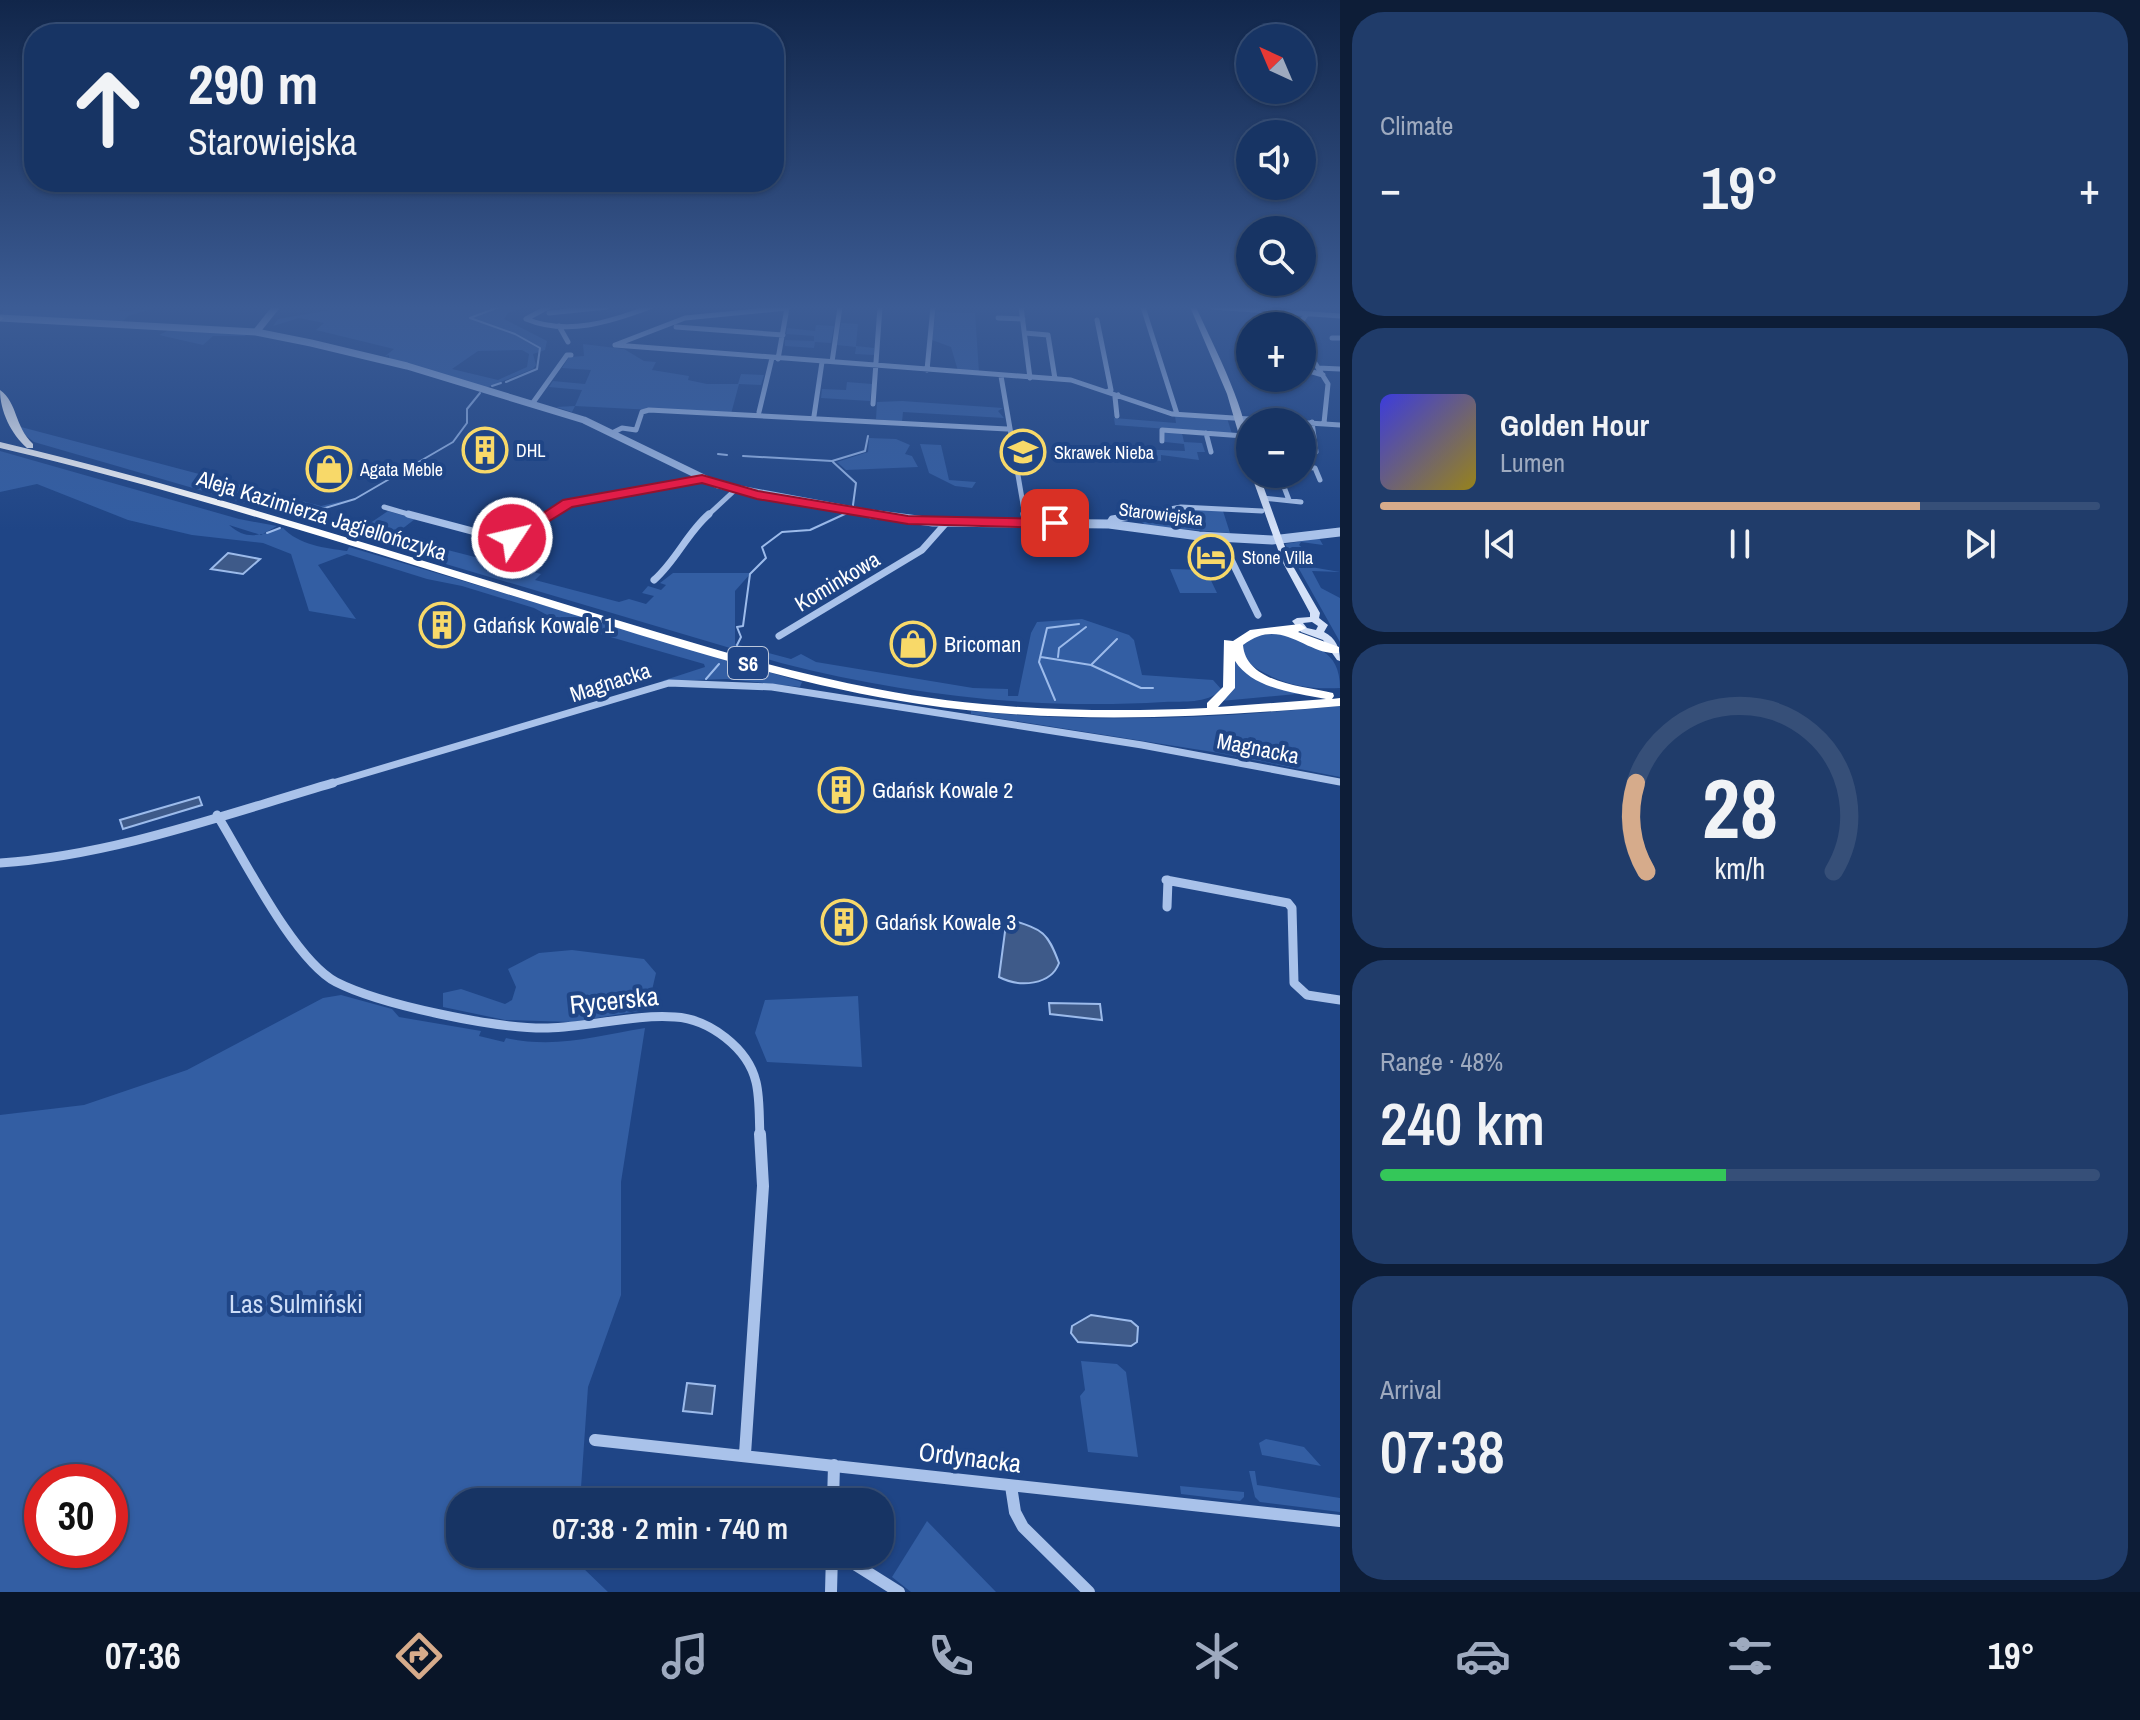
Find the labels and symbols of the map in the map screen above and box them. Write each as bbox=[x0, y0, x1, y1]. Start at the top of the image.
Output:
north arrow bbox=[1236, 24, 1316, 104]
building icon: DHL bbox=[461, 426, 509, 474]
school or university icon: Skrawek Nieba bbox=[999, 428, 1047, 476]
place label: DHL bbox=[516, 438, 546, 463]
place label: Skrawek Nieba bbox=[1054, 440, 1154, 465]
shop icon: Agata Meble bbox=[305, 445, 353, 493]
place label: Agata Meble bbox=[359, 457, 443, 482]
street label: Aleja Kazimierza Jagiellończyka bbox=[192, 462, 451, 567]
pin bbox=[1021, 489, 1089, 557]
position arrow bbox=[470, 496, 554, 580]
street label: Starowiejska bbox=[1118, 496, 1204, 532]
hotel icon: Stone Villa bbox=[1187, 533, 1235, 581]
street label: Kominkowa bbox=[789, 544, 885, 618]
place label: Stone Villa bbox=[1242, 545, 1313, 570]
building icon: Gdańsk Kowale 1 bbox=[418, 601, 466, 649]
place label: Gdańsk Kowale 1 bbox=[473, 610, 614, 640]
shop icon: Bricoman bbox=[889, 620, 937, 668]
place label: Bricoman bbox=[944, 629, 1021, 659]
road number: S6 bbox=[728, 647, 768, 679]
street label: Magnacka bbox=[566, 655, 654, 709]
street label: Magnacka bbox=[1214, 725, 1302, 771]
building icon: Gdańsk Kowale 2 bbox=[817, 766, 865, 814]
place label: Gdańsk Kowale 2 bbox=[872, 775, 1013, 805]
building icon: Gdańsk Kowale 3 bbox=[820, 898, 868, 946]
place label: Gdańsk Kowale 3 bbox=[875, 907, 1016, 937]
street label: Rycerska bbox=[568, 978, 660, 1022]
park label: Las Sulmiński bbox=[229, 1286, 363, 1321]
street label: Ordynacka bbox=[917, 1433, 1023, 1481]
speed limit sign: 30 bbox=[24, 1464, 128, 1568]

